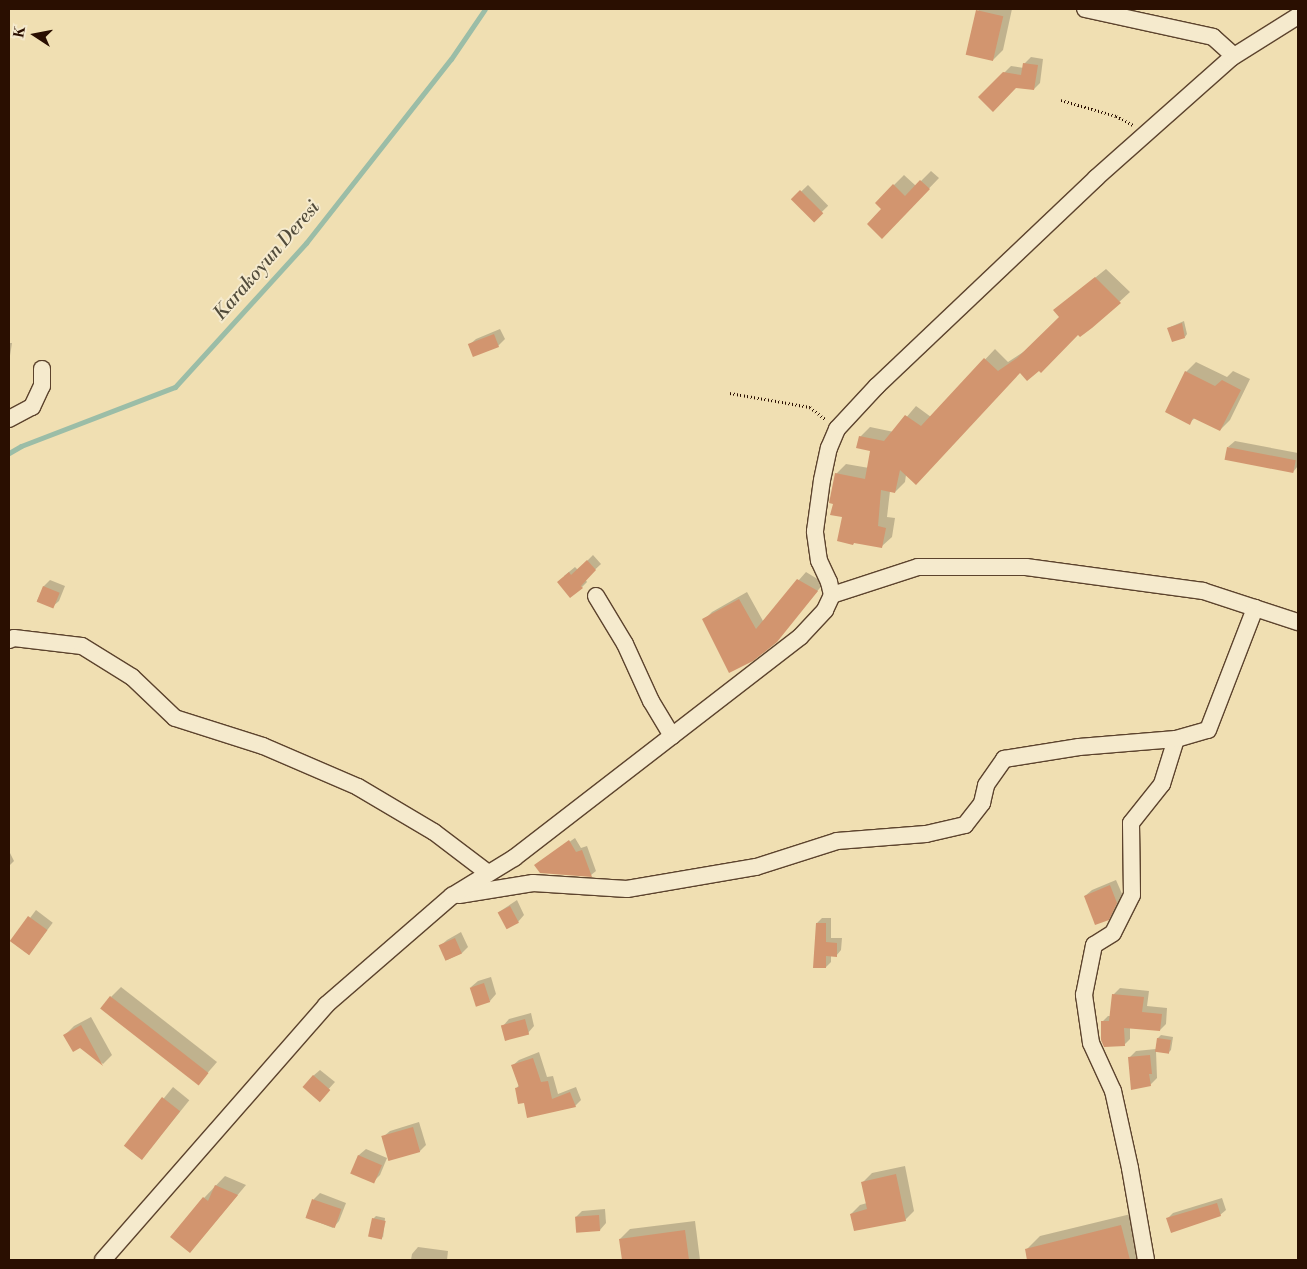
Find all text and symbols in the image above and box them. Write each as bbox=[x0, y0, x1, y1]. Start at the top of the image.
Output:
north arrow bbox=[10, 10, 60, 60]
text: K bbox=[10, 25, 30, 39]
water label: Karakoyun Deresi bbox=[209, 197, 325, 325]

